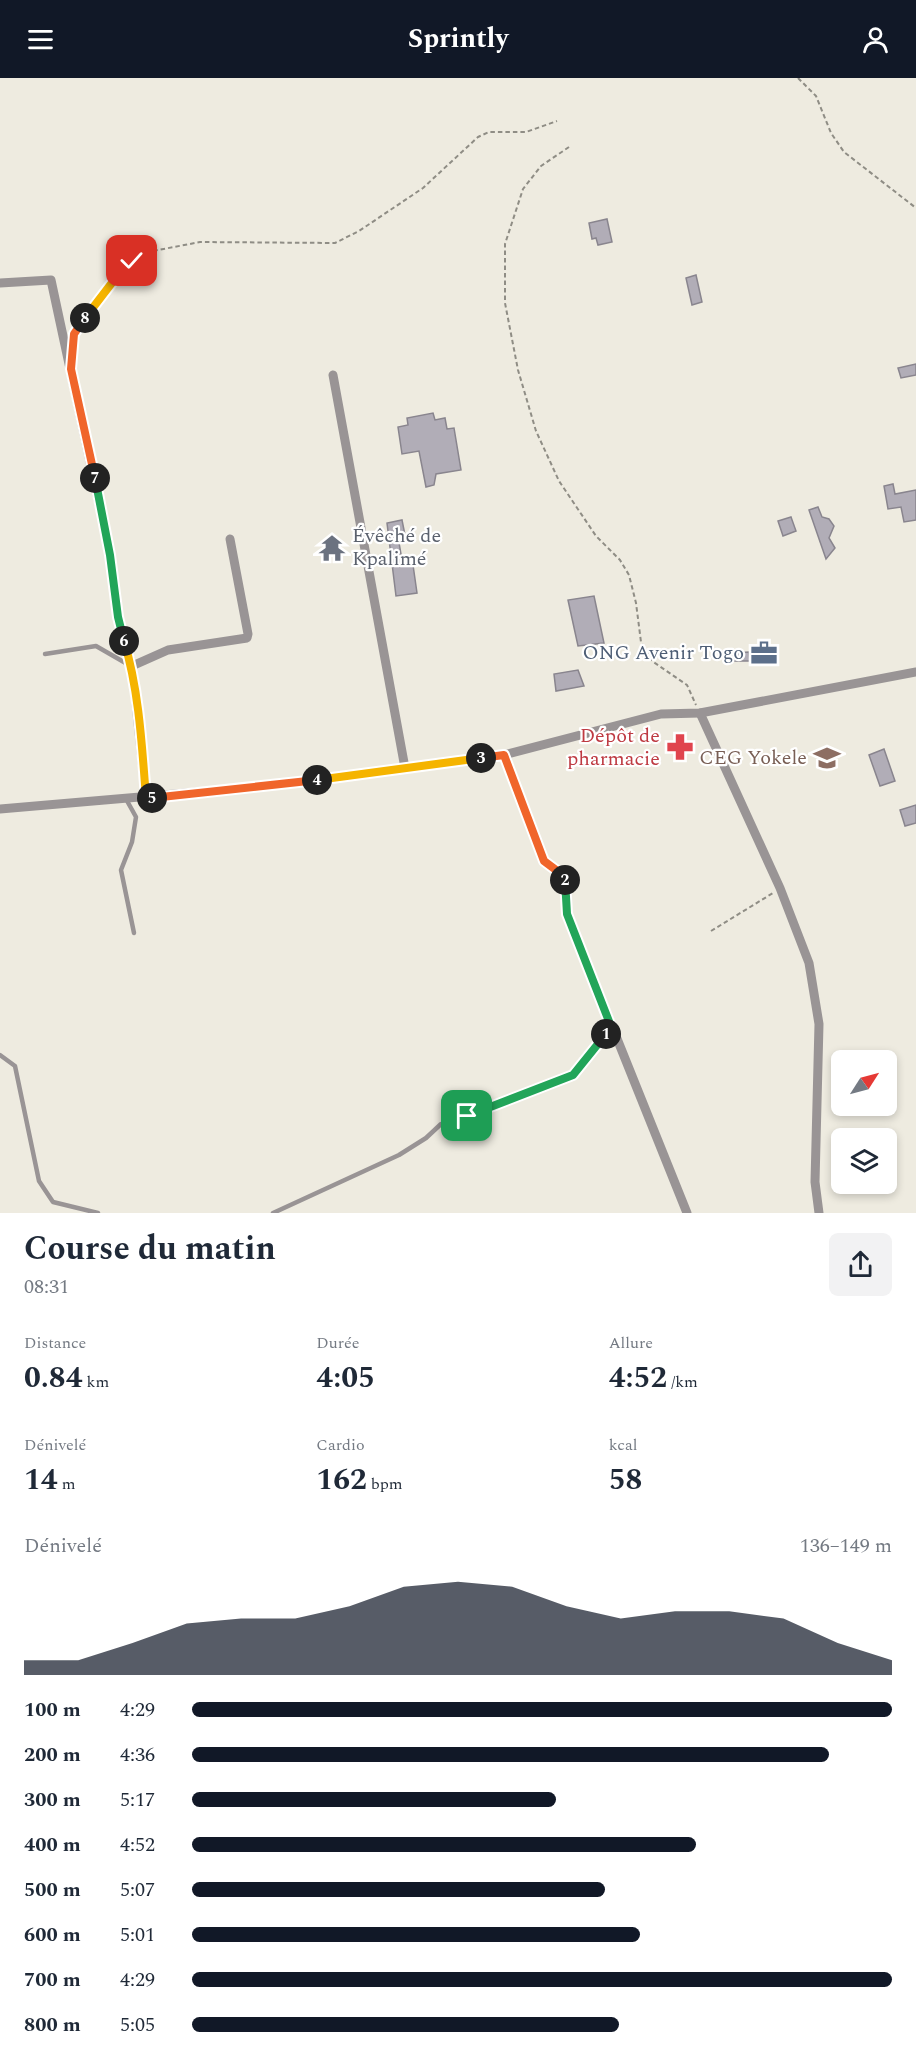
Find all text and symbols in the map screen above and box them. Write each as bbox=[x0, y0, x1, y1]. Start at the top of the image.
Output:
text: Sprintly bbox=[408, 18, 508, 60]
icon: menu bbox=[24, 23, 57, 56]
icon: person bbox=[859, 23, 892, 56]
pin bbox=[106, 235, 157, 286]
icon: check bbox=[115, 244, 148, 277]
pin: 8 bbox=[70, 303, 100, 333]
text: 8 bbox=[81, 306, 89, 330]
pin: 7 bbox=[80, 463, 110, 493]
text: 7 bbox=[91, 466, 99, 490]
place label: Évêché de Kpalimé bbox=[352, 521, 441, 574]
temple icon: Évêché de Kpalimé bbox=[317, 533, 347, 563]
pin: 6 bbox=[109, 626, 139, 656]
text: 6 bbox=[120, 629, 128, 653]
place label: ONG Avenir Togo bbox=[583, 638, 744, 668]
office icon: ONG Avenir Togo bbox=[749, 638, 779, 668]
place label: Dépôt de pharmacie bbox=[567, 721, 660, 774]
pharmacy icon: Dépôt de pharmacie bbox=[665, 732, 695, 762]
pin: 3 bbox=[466, 743, 496, 773]
place label: CEG Yokele bbox=[699, 743, 807, 773]
school or university icon: CEG Yokele bbox=[812, 743, 842, 773]
text: 3 bbox=[477, 746, 485, 770]
pin: 4 bbox=[302, 765, 332, 795]
text: 4 bbox=[313, 768, 321, 792]
pin: 5 bbox=[137, 783, 167, 813]
text: 5 bbox=[148, 786, 156, 810]
pin: 2 bbox=[550, 865, 580, 895]
text: 2 bbox=[561, 868, 569, 892]
pin: 1 bbox=[591, 1019, 621, 1049]
text: 1 bbox=[602, 1022, 610, 1046]
north arrow bbox=[831, 1050, 897, 1116]
map controls bbox=[831, 1050, 897, 1194]
pin bbox=[441, 1090, 492, 1141]
icon: arrive bbox=[450, 1099, 483, 1132]
button: layers bbox=[831, 1128, 897, 1194]
text: Course du matin bbox=[24, 1224, 276, 1274]
button: share bbox=[829, 1233, 892, 1296]
text: 08:31 bbox=[24, 1272, 69, 1302]
text: Distance bbox=[24, 1331, 86, 1355]
text: Durée bbox=[316, 1331, 360, 1355]
text: Allure bbox=[609, 1331, 653, 1355]
text: 0.84 bbox=[24, 1355, 83, 1401]
text: 4:05 bbox=[316, 1355, 375, 1401]
text: 4:52 bbox=[609, 1355, 667, 1401]
text: km bbox=[83, 1370, 109, 1394]
text: /km bbox=[667, 1370, 698, 1394]
text: Dénivelé bbox=[24, 1433, 86, 1457]
text: Cardio bbox=[316, 1433, 365, 1457]
text: kcal bbox=[609, 1433, 637, 1457]
text: 14 bbox=[24, 1457, 58, 1503]
text: 162 bbox=[316, 1457, 367, 1503]
text: 58 bbox=[609, 1457, 642, 1503]
text: m bbox=[58, 1472, 75, 1496]
text: bpm bbox=[367, 1472, 403, 1496]
text: Dénivelé bbox=[24, 1531, 102, 1561]
text: 136–149 m bbox=[800, 1531, 892, 1561]
text: 100 m bbox=[24, 1695, 81, 1725]
text: 4:29 bbox=[120, 1695, 155, 1725]
text: 200 m bbox=[24, 1740, 81, 1770]
text: 4:36 bbox=[120, 1740, 155, 1770]
text: 300 m bbox=[24, 1785, 81, 1815]
text: 5:17 bbox=[120, 1785, 155, 1815]
text: 400 m bbox=[24, 1830, 81, 1860]
text: 4:52 bbox=[120, 1830, 155, 1860]
text: 500 m bbox=[24, 1875, 81, 1905]
text: 5:07 bbox=[120, 1875, 155, 1905]
text: 600 m bbox=[24, 1920, 81, 1950]
text: 5:01 bbox=[120, 1920, 155, 1950]
text: 700 m bbox=[24, 1965, 81, 1995]
text: 4:29 bbox=[120, 1965, 155, 1995]
text: 800 m bbox=[24, 2010, 81, 2040]
text: 5:05 bbox=[120, 2010, 155, 2040]

